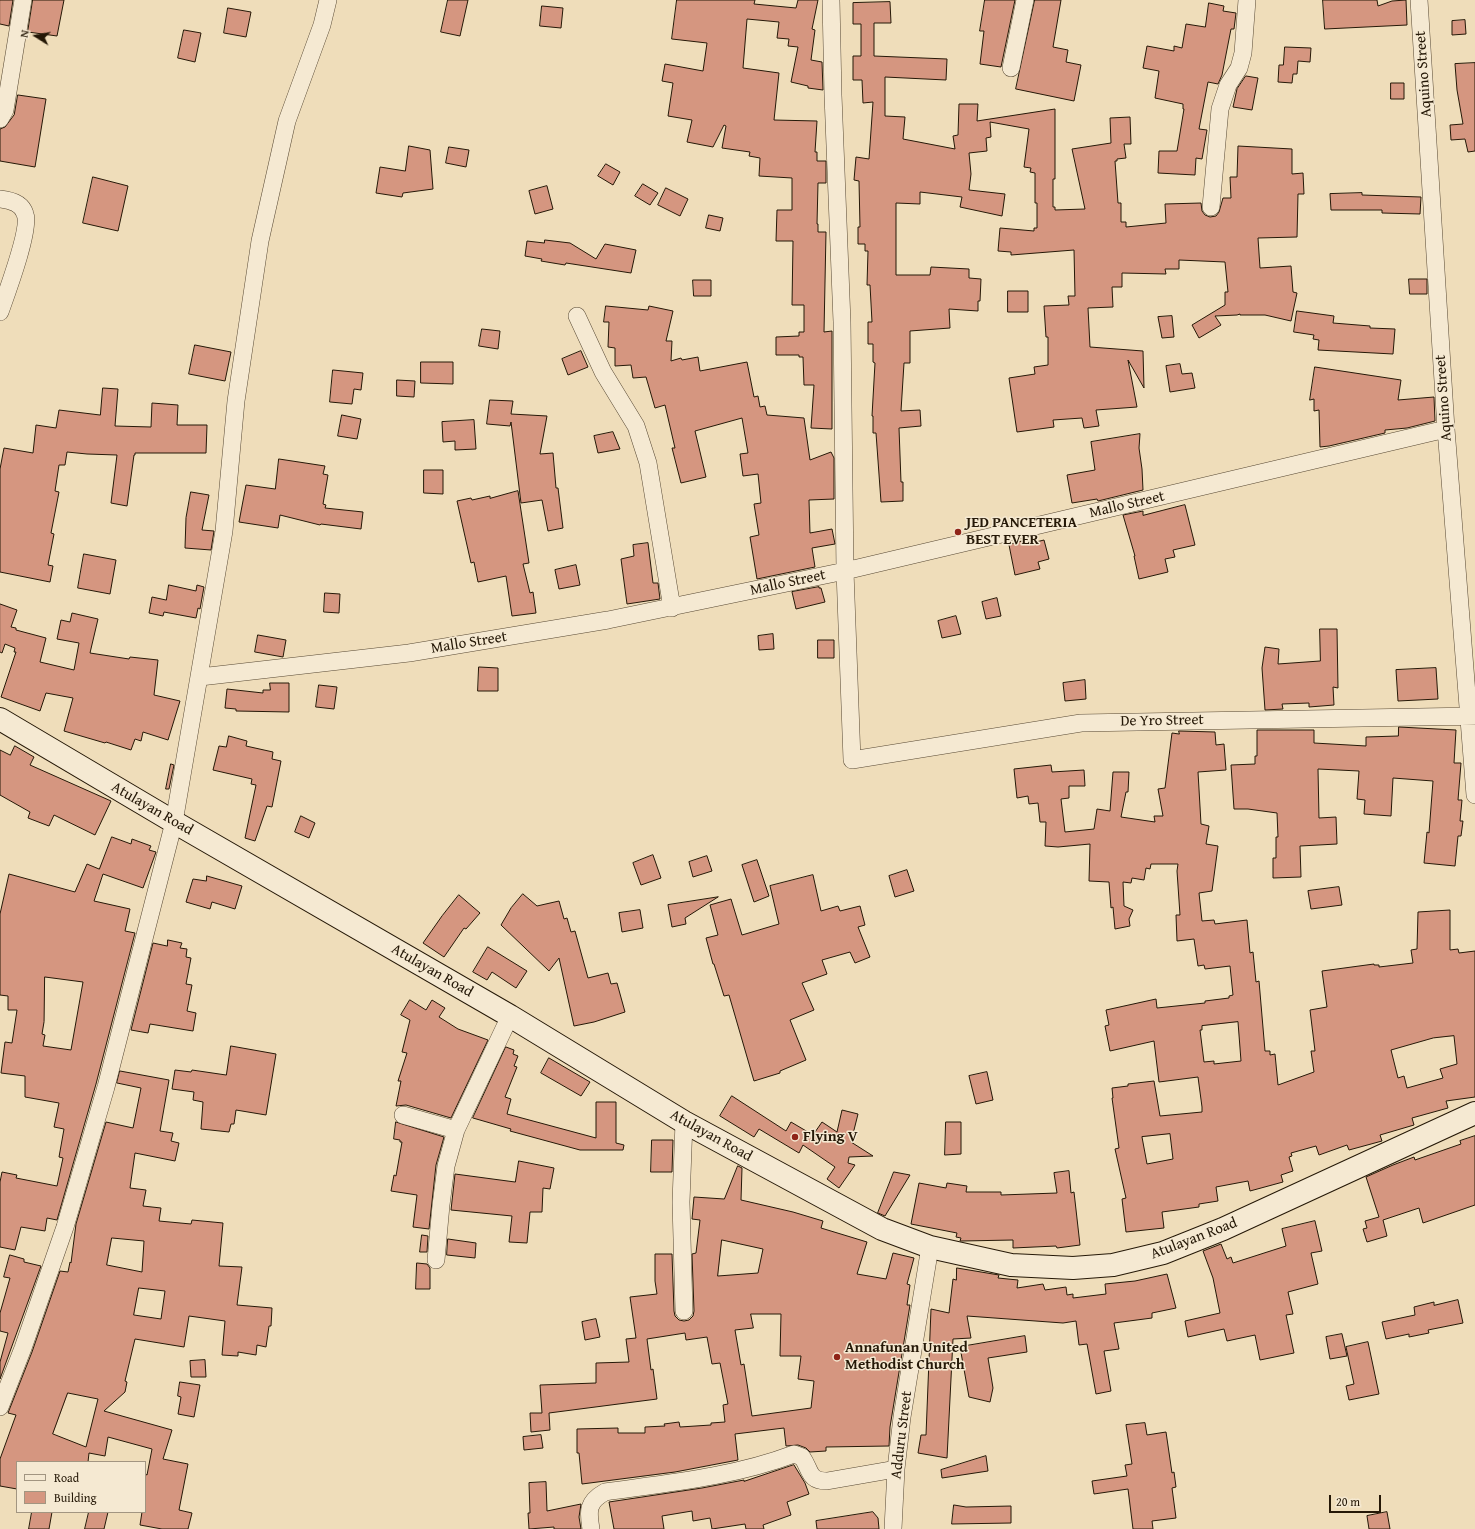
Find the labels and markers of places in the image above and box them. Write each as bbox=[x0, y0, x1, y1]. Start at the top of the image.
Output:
place label: JED PANCETERIA BEST EVER bbox=[966, 514, 1077, 549]
marker: JED PANCETERIA BEST EVER bbox=[953, 527, 963, 537]
place label: Flying V bbox=[803, 1128, 858, 1146]
marker: Flying V bbox=[790, 1132, 800, 1142]
place label: Annafunan United Methodist Church bbox=[845, 1339, 968, 1374]
marker: Annafunan United Methodist Church bbox=[832, 1352, 842, 1362]

